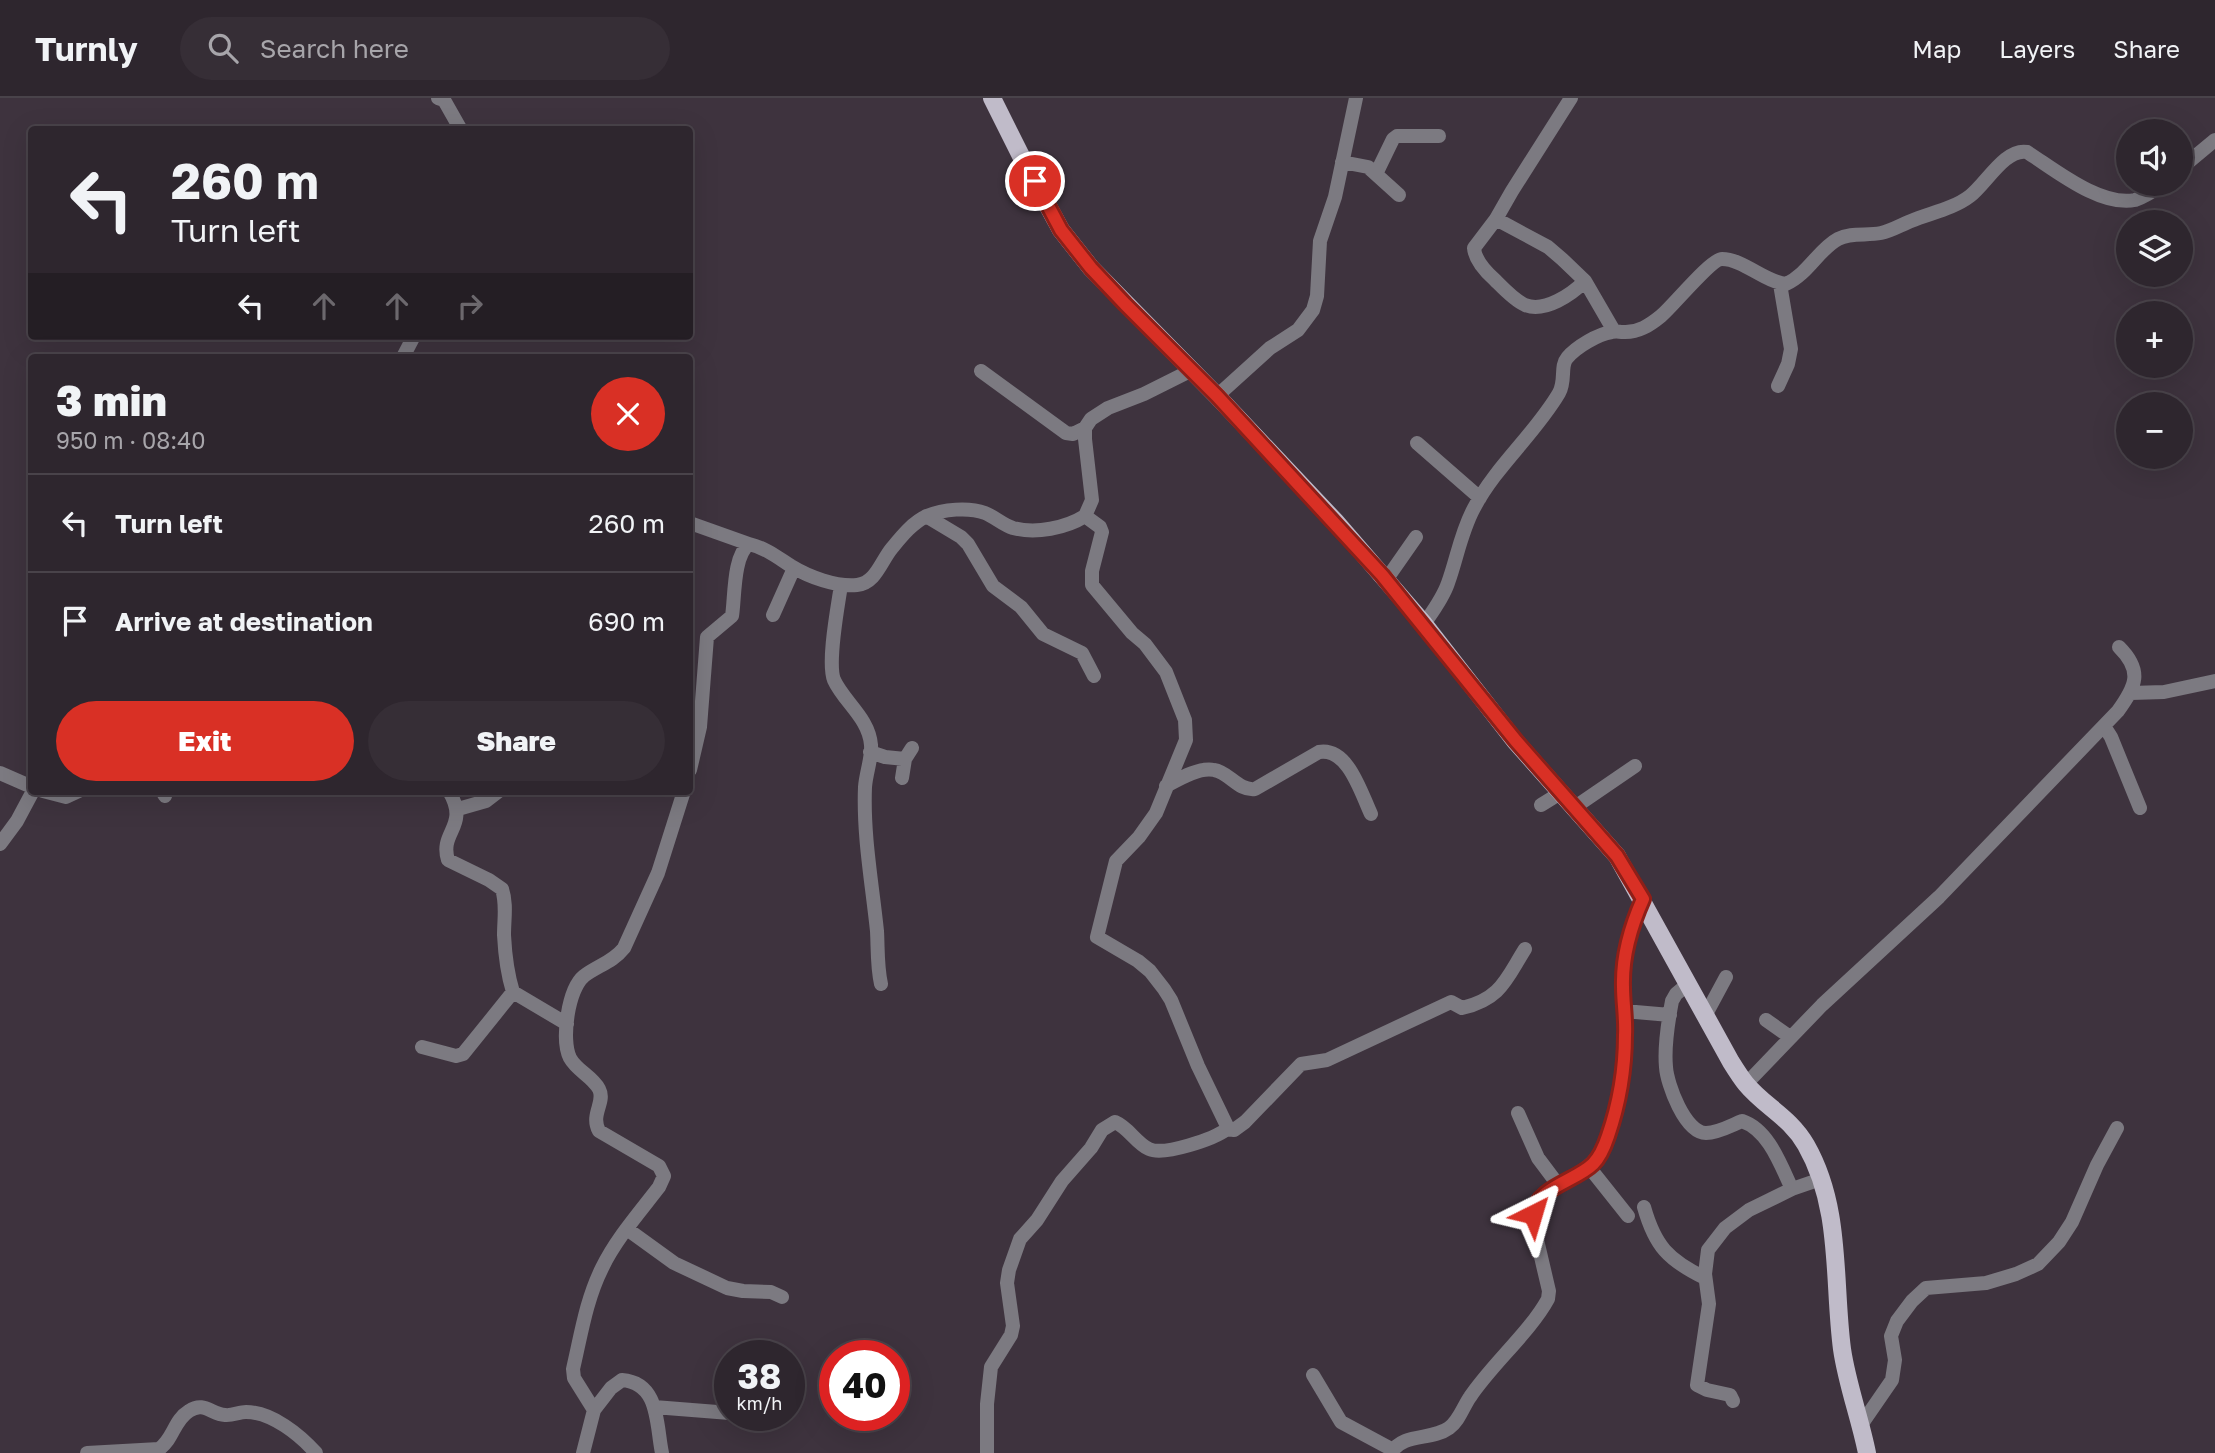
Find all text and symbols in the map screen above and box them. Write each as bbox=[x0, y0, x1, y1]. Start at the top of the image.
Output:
search box bbox=[180, 17, 670, 80]
text: Turnly bbox=[35, 29, 138, 68]
icon: search bbox=[204, 29, 242, 67]
text: Search here bbox=[260, 33, 409, 64]
text: Map bbox=[1912, 34, 1961, 63]
text: Layers bbox=[1999, 34, 2075, 63]
text: Share bbox=[2113, 34, 2180, 63]
map controls bbox=[2116, 119, 2193, 469]
button: sound bbox=[2116, 119, 2193, 196]
text: 260 m bbox=[171, 151, 319, 210]
pin bbox=[1005, 151, 1065, 211]
icon: left bbox=[56, 154, 147, 245]
icon: arrive bbox=[1016, 162, 1054, 200]
button: layers bbox=[2116, 210, 2193, 287]
text: Turn left bbox=[171, 211, 300, 249]
icon: left bbox=[232, 287, 270, 325]
icon: ahead bbox=[305, 287, 343, 325]
icon: ahead bbox=[378, 287, 416, 325]
icon: right bbox=[451, 287, 489, 325]
button: + bbox=[2116, 301, 2193, 378]
text: 3 min bbox=[56, 375, 167, 425]
button: close bbox=[591, 377, 665, 451]
button: − bbox=[2116, 392, 2193, 469]
text: 950 m · 08:40 bbox=[56, 426, 206, 454]
icon: left bbox=[56, 504, 94, 542]
text: Turn left bbox=[115, 508, 223, 539]
text: 260 m bbox=[589, 508, 665, 539]
icon: arrive bbox=[56, 602, 94, 640]
text: Arrive at destination bbox=[115, 606, 373, 637]
text: 690 m bbox=[588, 606, 665, 637]
button: Exit bbox=[56, 701, 354, 781]
button: Share bbox=[368, 701, 665, 781]
position arrow bbox=[1496, 1177, 1570, 1251]
speed limit sign: 40 bbox=[819, 1340, 910, 1431]
text: 38 bbox=[738, 1355, 781, 1397]
text: km/h bbox=[737, 1392, 782, 1414]

